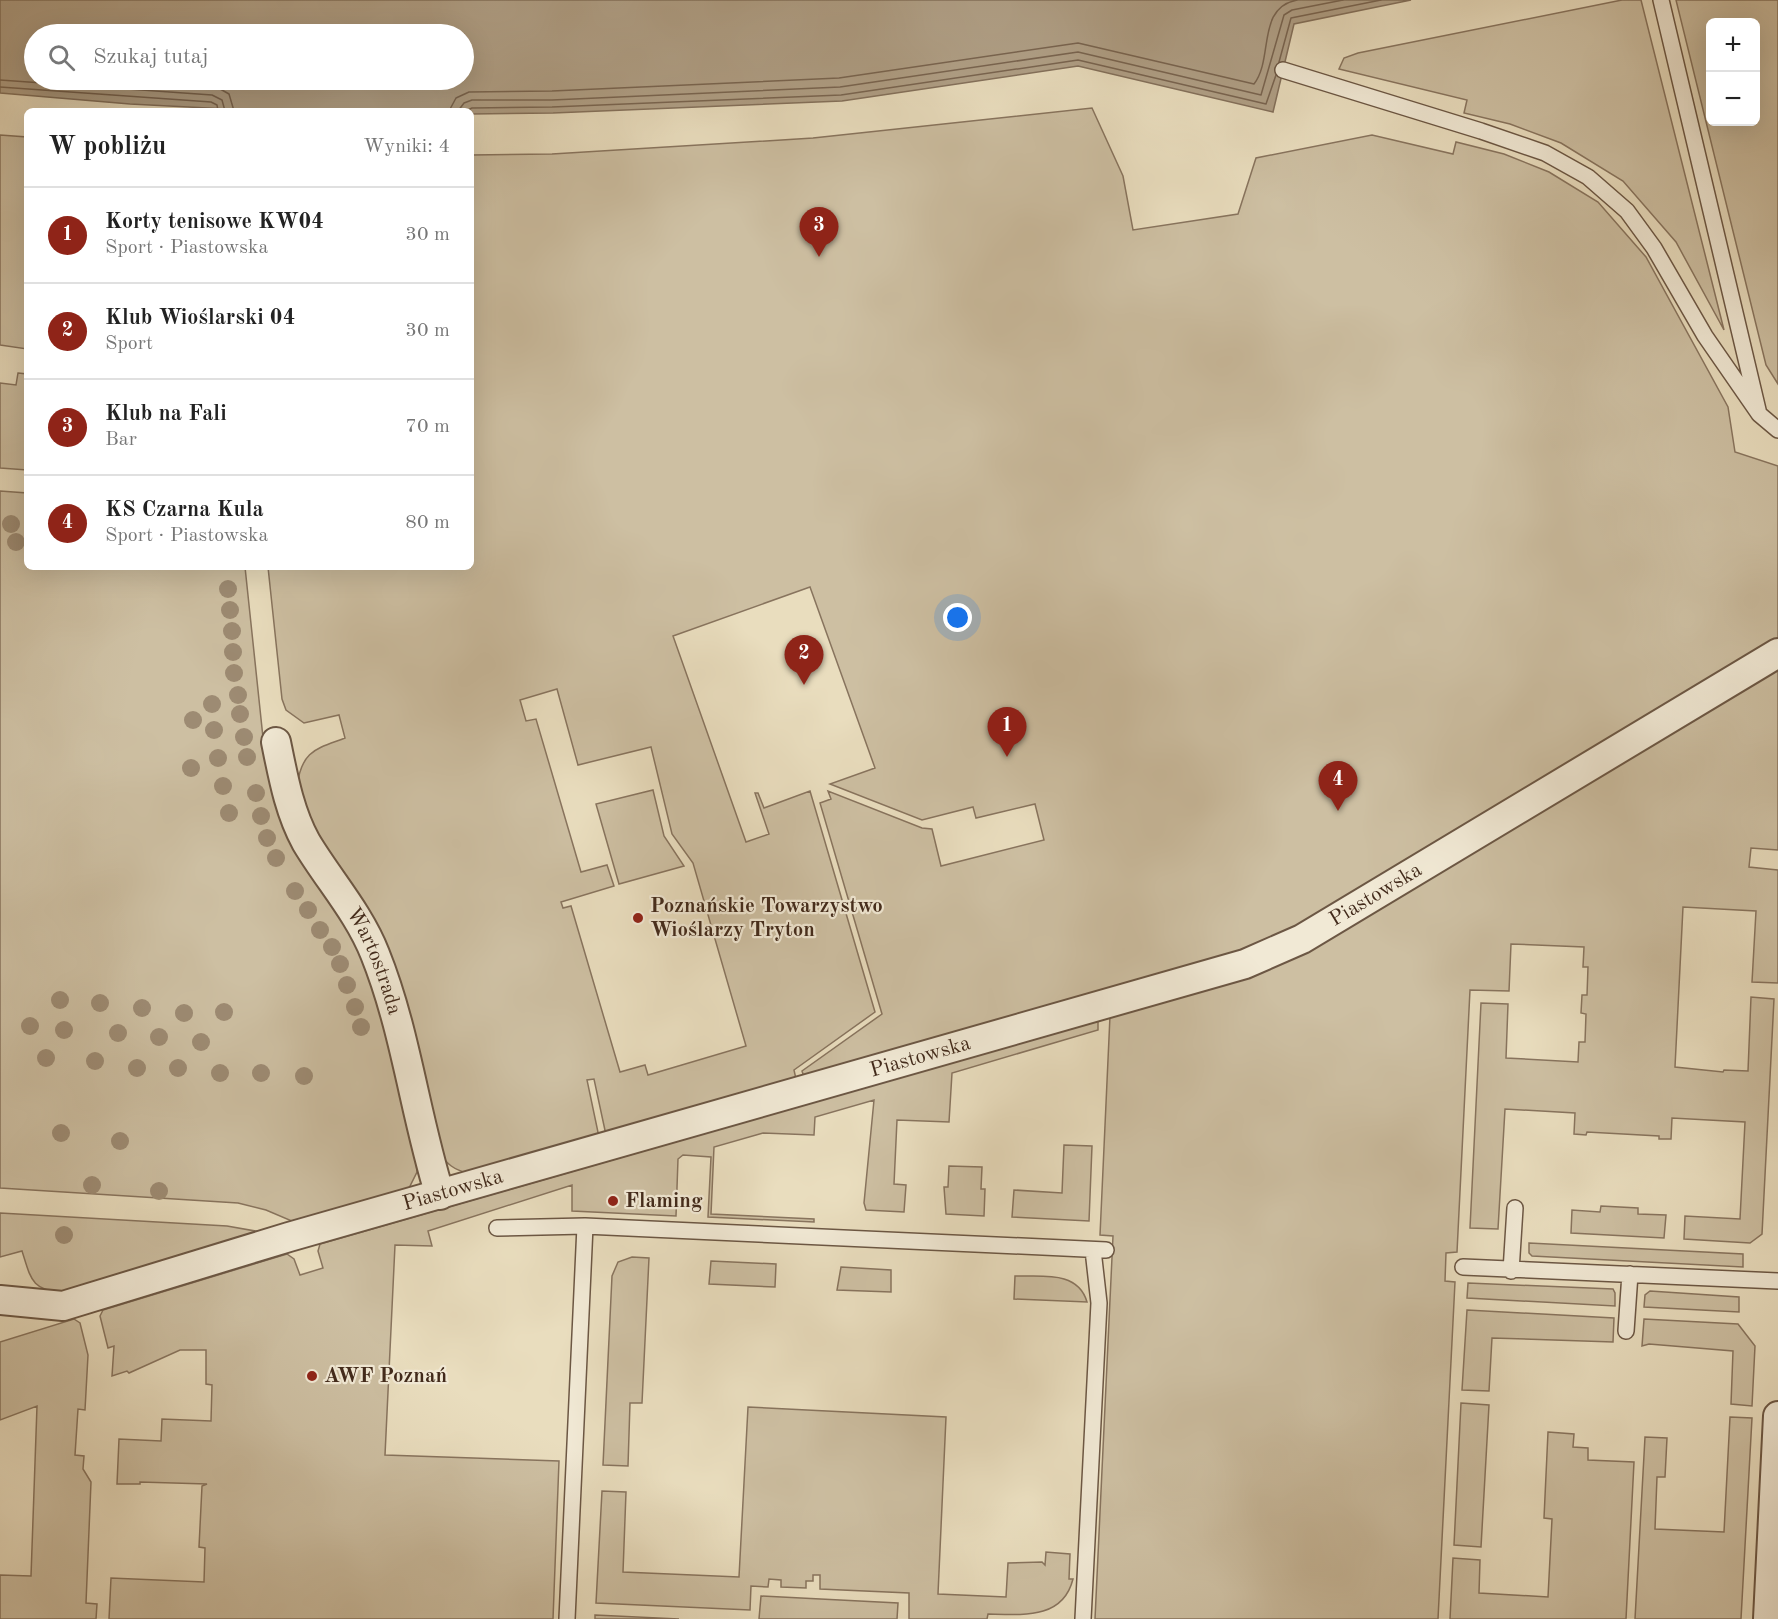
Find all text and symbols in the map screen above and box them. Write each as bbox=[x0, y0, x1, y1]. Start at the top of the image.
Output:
map controls bbox=[1706, 18, 1760, 126]
button: + bbox=[1706, 18, 1760, 72]
search box bbox=[24, 24, 474, 90]
icon: search bbox=[45, 41, 78, 74]
text: Szukaj tutaj bbox=[93, 46, 209, 68]
button: − bbox=[1706, 72, 1760, 126]
text: W pobliżu bbox=[48, 134, 166, 160]
text: Wyniki: 4 bbox=[363, 137, 450, 157]
pin: 3 bbox=[800, 208, 838, 257]
text: Korty tenisowe KW04 bbox=[105, 211, 324, 233]
text: 1 bbox=[62, 225, 73, 245]
text: 30 m bbox=[405, 225, 450, 245]
text: Sport · Piastowska bbox=[105, 238, 268, 258]
text: Klub Wioślarski 04 bbox=[105, 307, 295, 329]
text: 2 bbox=[62, 321, 73, 341]
text: 30 m bbox=[405, 321, 450, 341]
text: Sport bbox=[105, 334, 153, 354]
text: Klub na Fali bbox=[105, 403, 227, 425]
text: 3 bbox=[62, 417, 73, 437]
text: 70 m bbox=[405, 417, 450, 437]
text: Bar bbox=[105, 430, 137, 450]
text: KS Czarna Kula bbox=[105, 499, 264, 521]
text: 4 bbox=[62, 513, 73, 533]
text: 80 m bbox=[405, 513, 450, 533]
text: Sport · Piastowska bbox=[105, 526, 268, 546]
your location bbox=[943, 603, 972, 632]
pin: 2 bbox=[784, 636, 824, 685]
pin: 1 bbox=[988, 708, 1026, 757]
pin: 4 bbox=[1318, 762, 1358, 811]
street label: Piastowska bbox=[1326, 859, 1426, 930]
place label: Poznańskie Towarzystwo Wioślarzy Tryton bbox=[650, 896, 883, 941]
street label: Wartostrada bbox=[342, 904, 405, 1017]
marker: Poznańskie Towarzystwo Wioślarzy Tryton bbox=[631, 911, 645, 925]
street label: Piastowska bbox=[867, 1032, 973, 1081]
street label: Piastowska bbox=[400, 1166, 506, 1215]
place label: Flaming bbox=[625, 1191, 703, 1212]
marker: Flaming bbox=[606, 1194, 620, 1208]
place label: AWF Poznań bbox=[324, 1366, 447, 1387]
marker: AWF Poznań bbox=[305, 1369, 319, 1383]

